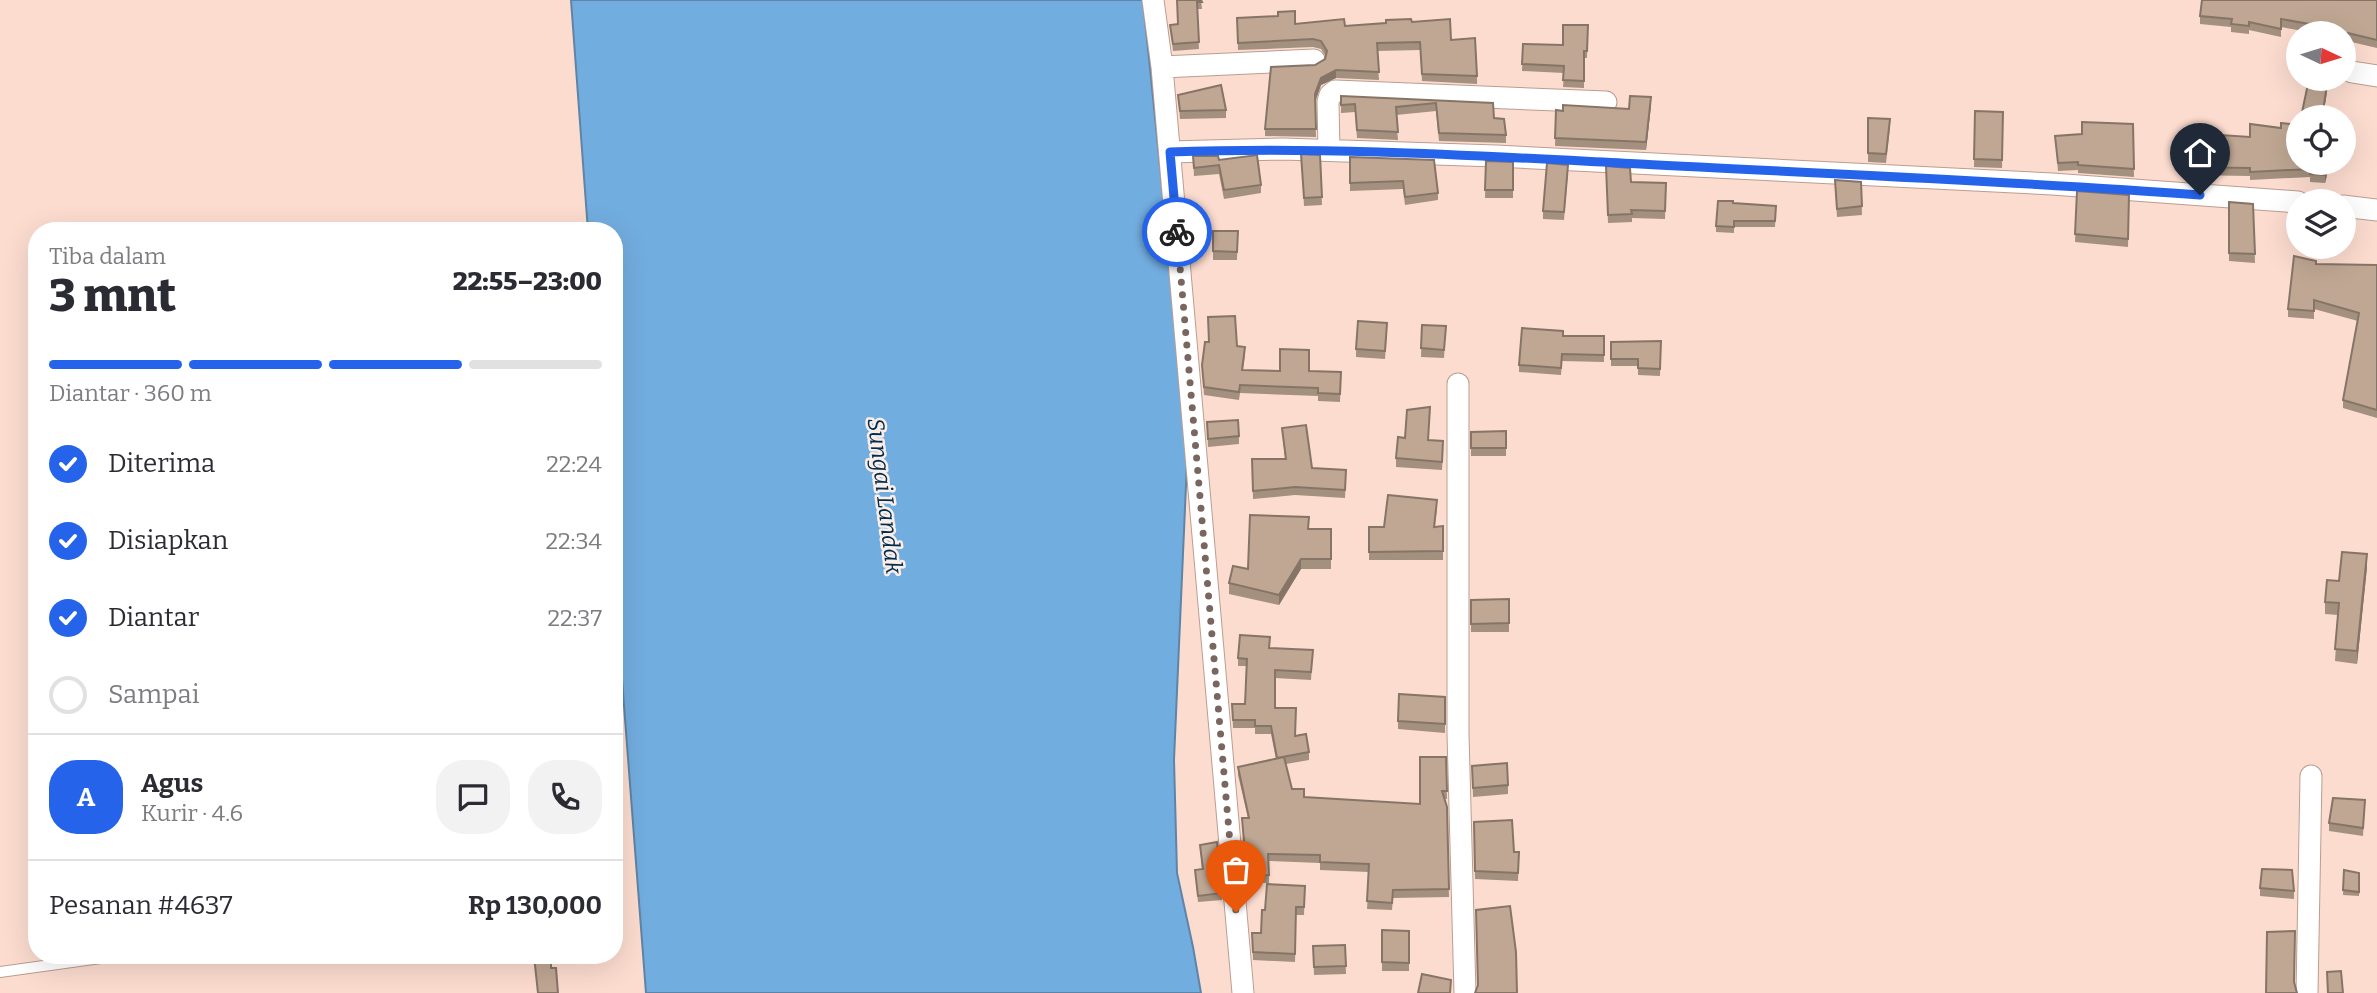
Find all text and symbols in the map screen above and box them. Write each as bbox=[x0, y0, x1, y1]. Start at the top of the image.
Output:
north arrow bbox=[2286, 21, 2356, 91]
map controls bbox=[2286, 21, 2356, 259]
button: locate bbox=[2286, 105, 2356, 175]
pin bbox=[2170, 123, 2230, 195]
icon: home bbox=[2181, 134, 2219, 172]
button: layers bbox=[2286, 189, 2356, 259]
courier bbox=[1142, 197, 1212, 267]
icon: bike bbox=[1158, 213, 1196, 251]
text: Tiba dalam bbox=[49, 242, 166, 270]
text: 22:55–23:00 bbox=[453, 266, 602, 297]
text: 3 mnt bbox=[49, 268, 176, 323]
text: Diantar · 360 m bbox=[49, 379, 212, 407]
water label: Sungai Landak bbox=[862, 416, 909, 576]
icon: check bbox=[49, 445, 87, 483]
text: Diterima bbox=[108, 448, 215, 479]
text: 22:24 bbox=[546, 450, 602, 478]
icon: check bbox=[49, 522, 87, 560]
text: Disiapkan bbox=[108, 525, 228, 556]
text: 22:34 bbox=[546, 527, 602, 555]
icon: check bbox=[49, 599, 87, 637]
text: Diantar bbox=[108, 602, 199, 633]
text: 22:37 bbox=[547, 604, 602, 632]
text: Sampai bbox=[108, 679, 200, 710]
button: chat bbox=[436, 760, 510, 834]
button: phone bbox=[528, 760, 602, 834]
text: Agus bbox=[141, 768, 203, 799]
text: A bbox=[77, 782, 95, 813]
text: Kurir · 4.6 bbox=[141, 799, 243, 827]
pin bbox=[1206, 840, 1266, 912]
icon: bag bbox=[1217, 851, 1255, 889]
text: Pesanan #4637 bbox=[49, 890, 233, 921]
text: Rp 130,000 bbox=[468, 890, 602, 921]

